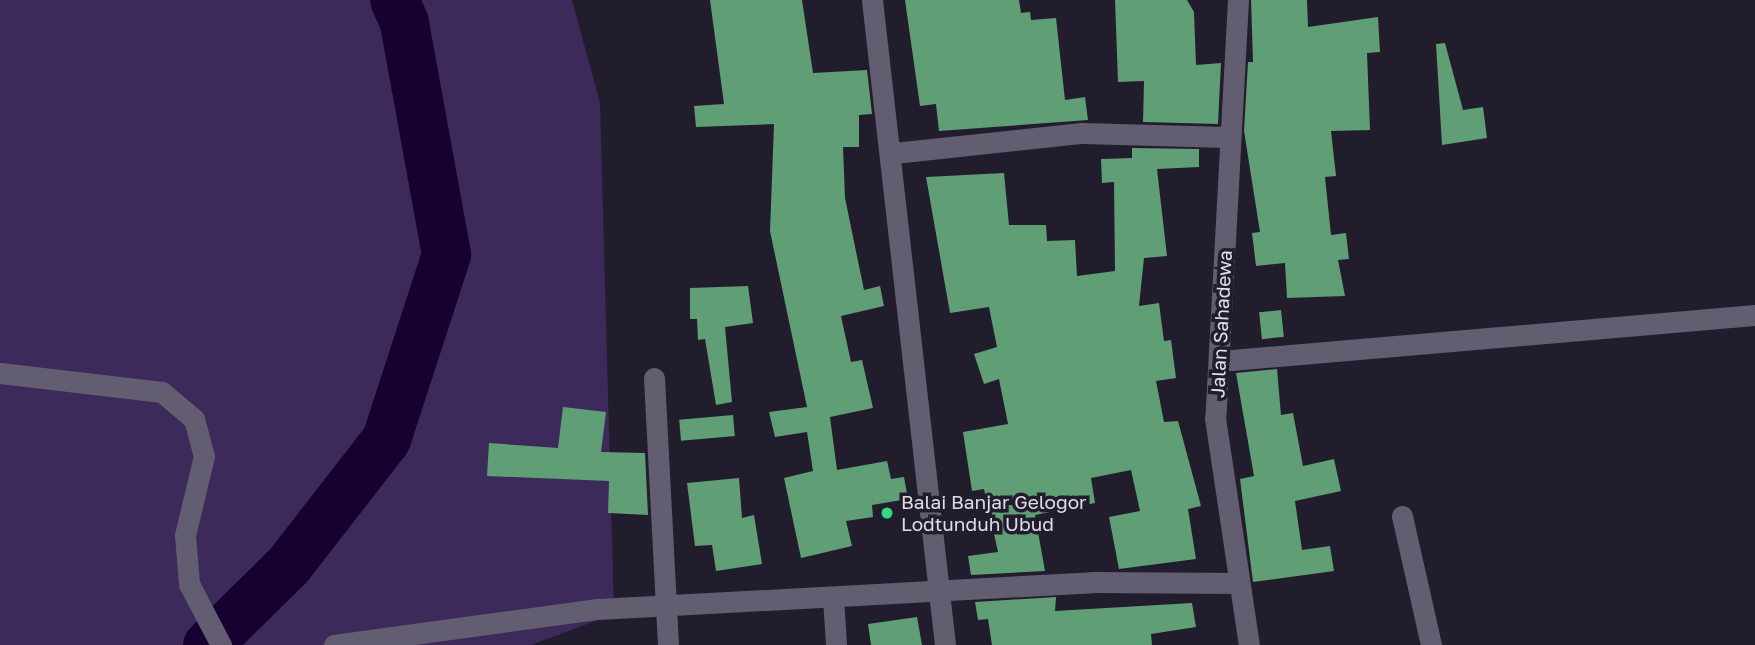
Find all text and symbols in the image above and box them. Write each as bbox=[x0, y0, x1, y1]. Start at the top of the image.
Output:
street label: Jalan Sahadewa bbox=[1206, 249, 1236, 399]
place label: Balai Banjar Gelogor Lodtunduh Ubud bbox=[901, 491, 1086, 535]
marker: Balai Banjar Gelogor Lodtunduh Ubud bbox=[879, 505, 895, 521]

